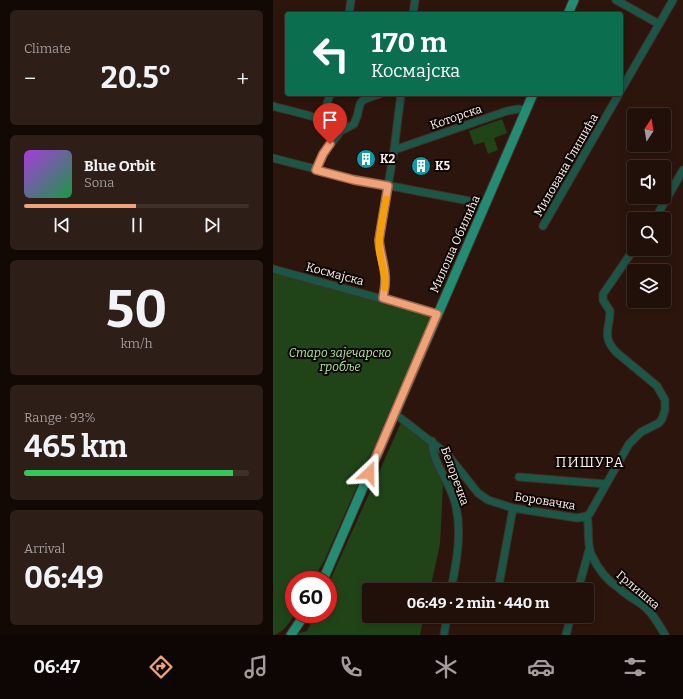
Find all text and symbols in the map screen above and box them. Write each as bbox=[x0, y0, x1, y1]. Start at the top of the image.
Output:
text: 170 m bbox=[371, 26, 447, 59]
icon: left bbox=[305, 28, 357, 80]
text: Climate bbox=[24, 41, 71, 56]
text: 20.5° bbox=[101, 60, 172, 96]
text: Космајска bbox=[371, 60, 460, 82]
text: − bbox=[24, 65, 36, 92]
text: + bbox=[236, 65, 249, 92]
street label: Которска bbox=[428, 101, 484, 132]
pin bbox=[313, 103, 347, 144]
north arrow bbox=[627, 108, 671, 152]
map controls bbox=[627, 108, 671, 308]
icon: arrive bbox=[319, 109, 341, 131]
street label: Милована Глишића bbox=[531, 111, 601, 219]
building icon: K2 bbox=[355, 148, 377, 170]
place label: K2 bbox=[380, 152, 396, 166]
building icon: K5 bbox=[410, 155, 432, 177]
text: Blue Orbit bbox=[84, 157, 156, 175]
place label: K5 bbox=[435, 159, 451, 173]
button: sound bbox=[627, 160, 671, 204]
text: Sona bbox=[84, 175, 114, 190]
street label: Милоша Обилића bbox=[427, 193, 483, 295]
button: search bbox=[627, 212, 671, 256]
icon: previous bbox=[51, 214, 73, 236]
icon: pause bbox=[126, 214, 148, 236]
icon: next bbox=[201, 214, 223, 236]
street label: Космајска bbox=[305, 260, 366, 289]
button: layers bbox=[627, 264, 671, 308]
text: 50 bbox=[106, 278, 167, 341]
text: km/h bbox=[120, 336, 153, 351]
park label: Старо зајечарско гробље bbox=[289, 346, 392, 374]
text: Range · 93% bbox=[24, 410, 96, 425]
text: 465 km bbox=[24, 429, 127, 465]
street label: Белоречка bbox=[438, 445, 472, 508]
position arrow bbox=[348, 452, 390, 494]
district label: ПИШУРА bbox=[556, 454, 624, 471]
street label: Боровачка bbox=[513, 489, 577, 513]
text: Arrival bbox=[24, 541, 65, 556]
text: 06:49 bbox=[24, 560, 104, 596]
street label: Грлишка bbox=[613, 568, 663, 612]
speed limit sign: 60 bbox=[285, 571, 337, 623]
text: 06:49 · 2 min · 440 m bbox=[407, 594, 549, 612]
icon: directions bbox=[147, 653, 175, 681]
icon: music bbox=[242, 653, 270, 681]
icon: phone bbox=[337, 653, 365, 681]
icon: climate bbox=[432, 653, 460, 681]
icon: car bbox=[527, 653, 555, 681]
icon: filters bbox=[621, 653, 649, 681]
text: 06:47 bbox=[33, 656, 80, 678]

